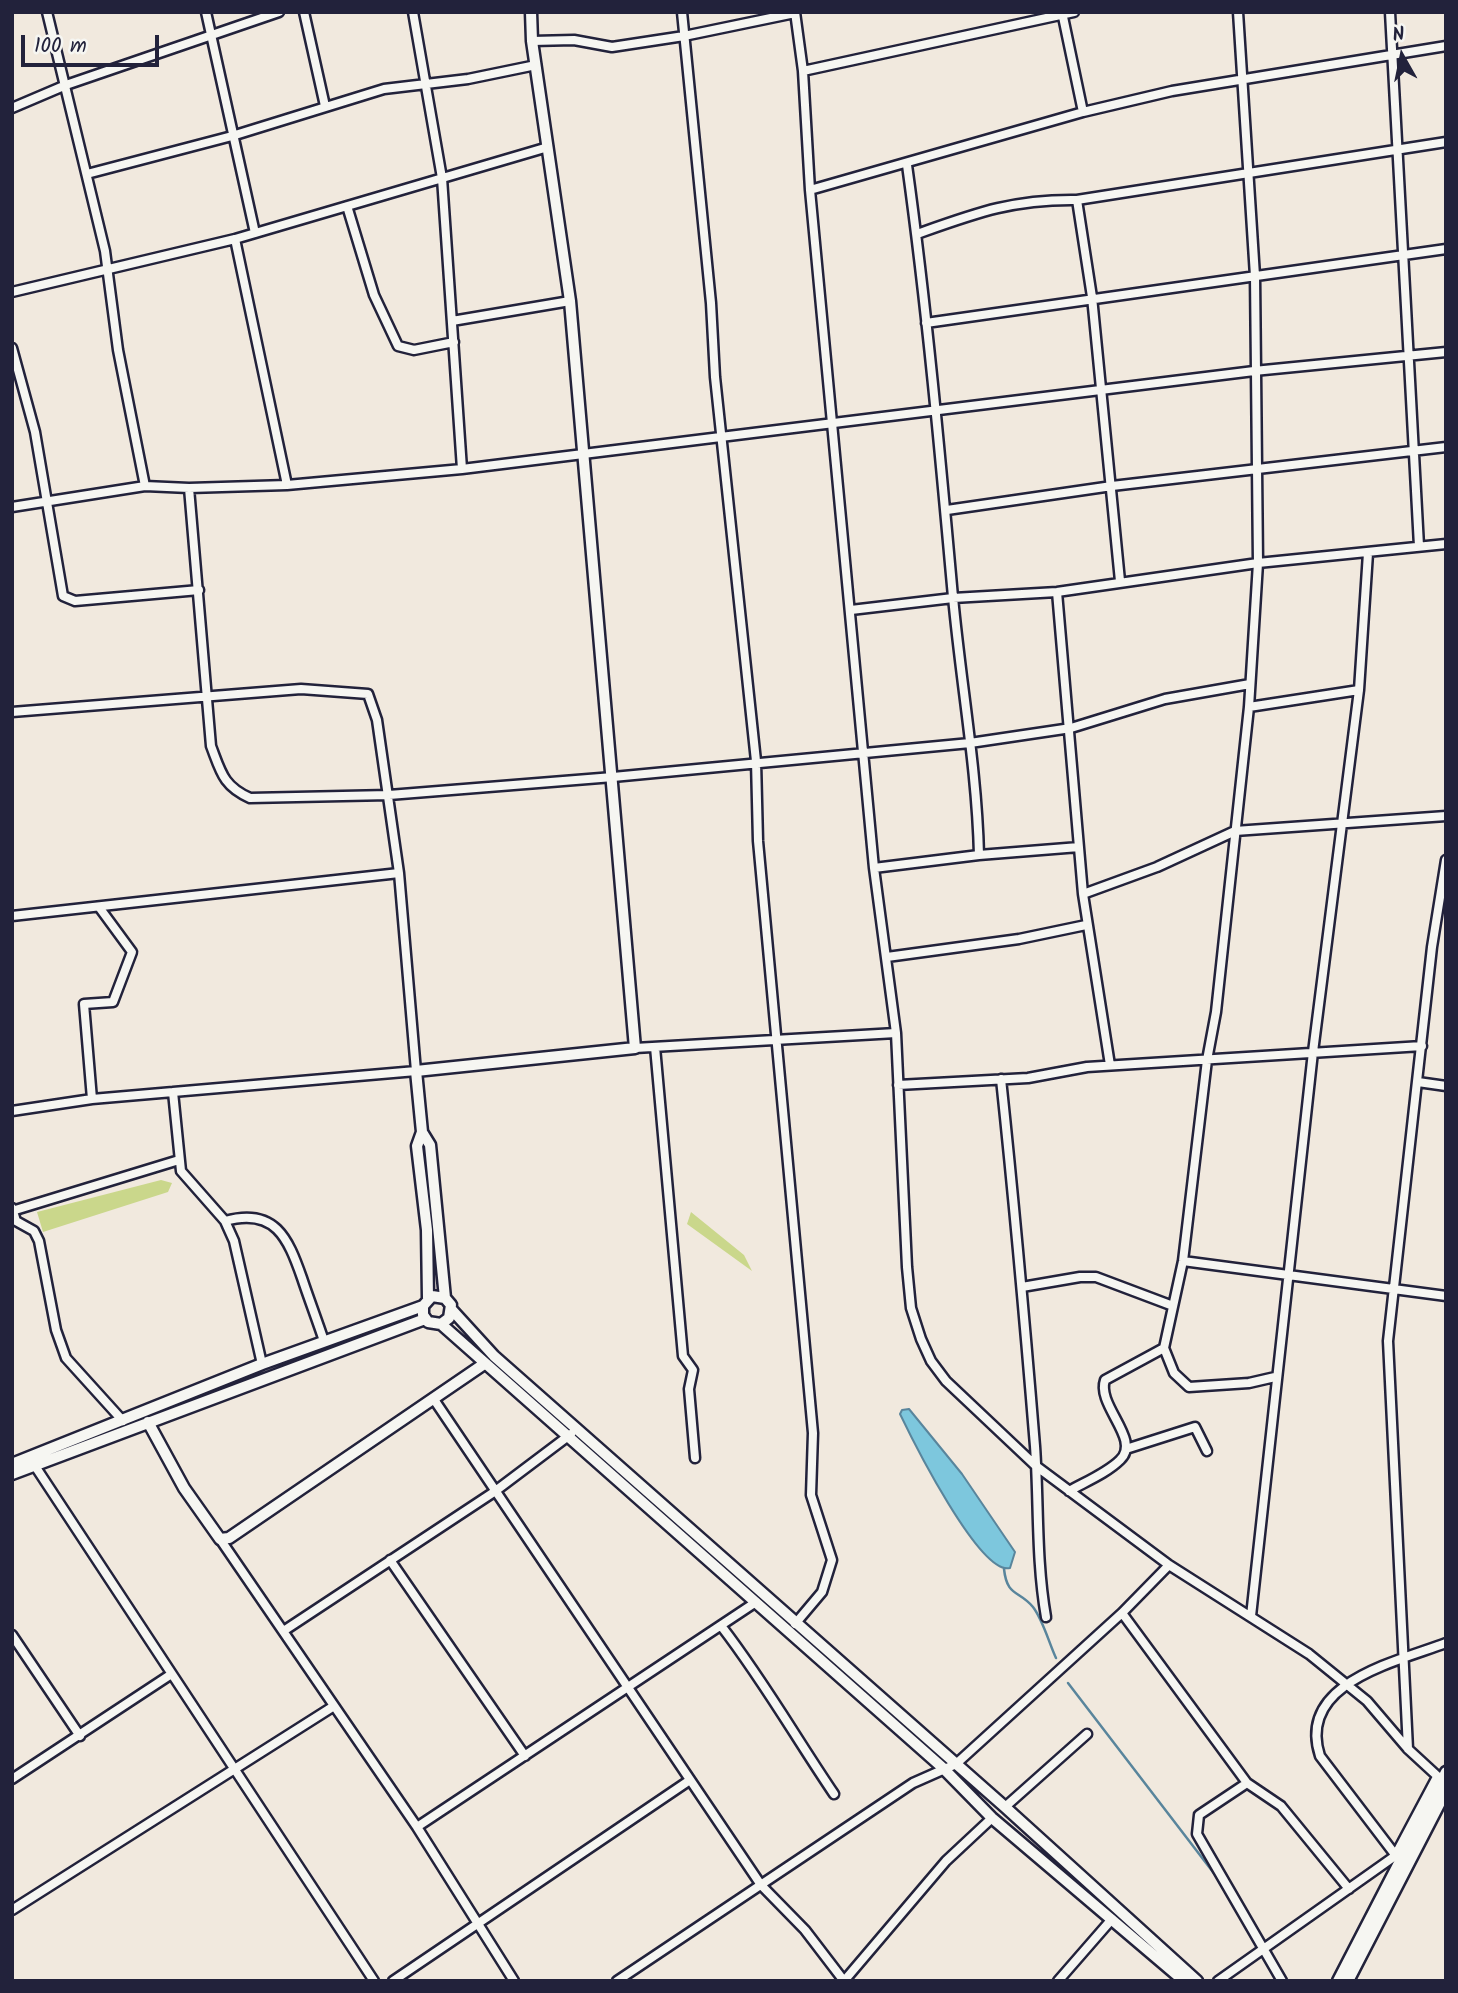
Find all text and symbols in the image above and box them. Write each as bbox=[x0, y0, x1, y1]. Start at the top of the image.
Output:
text: N bbox=[1390, 20, 1407, 51]
scale bar bbox=[24, 21, 163, 65]
north arrow bbox=[1367, 21, 1437, 91]
text: 100 m bbox=[34, 30, 87, 63]

